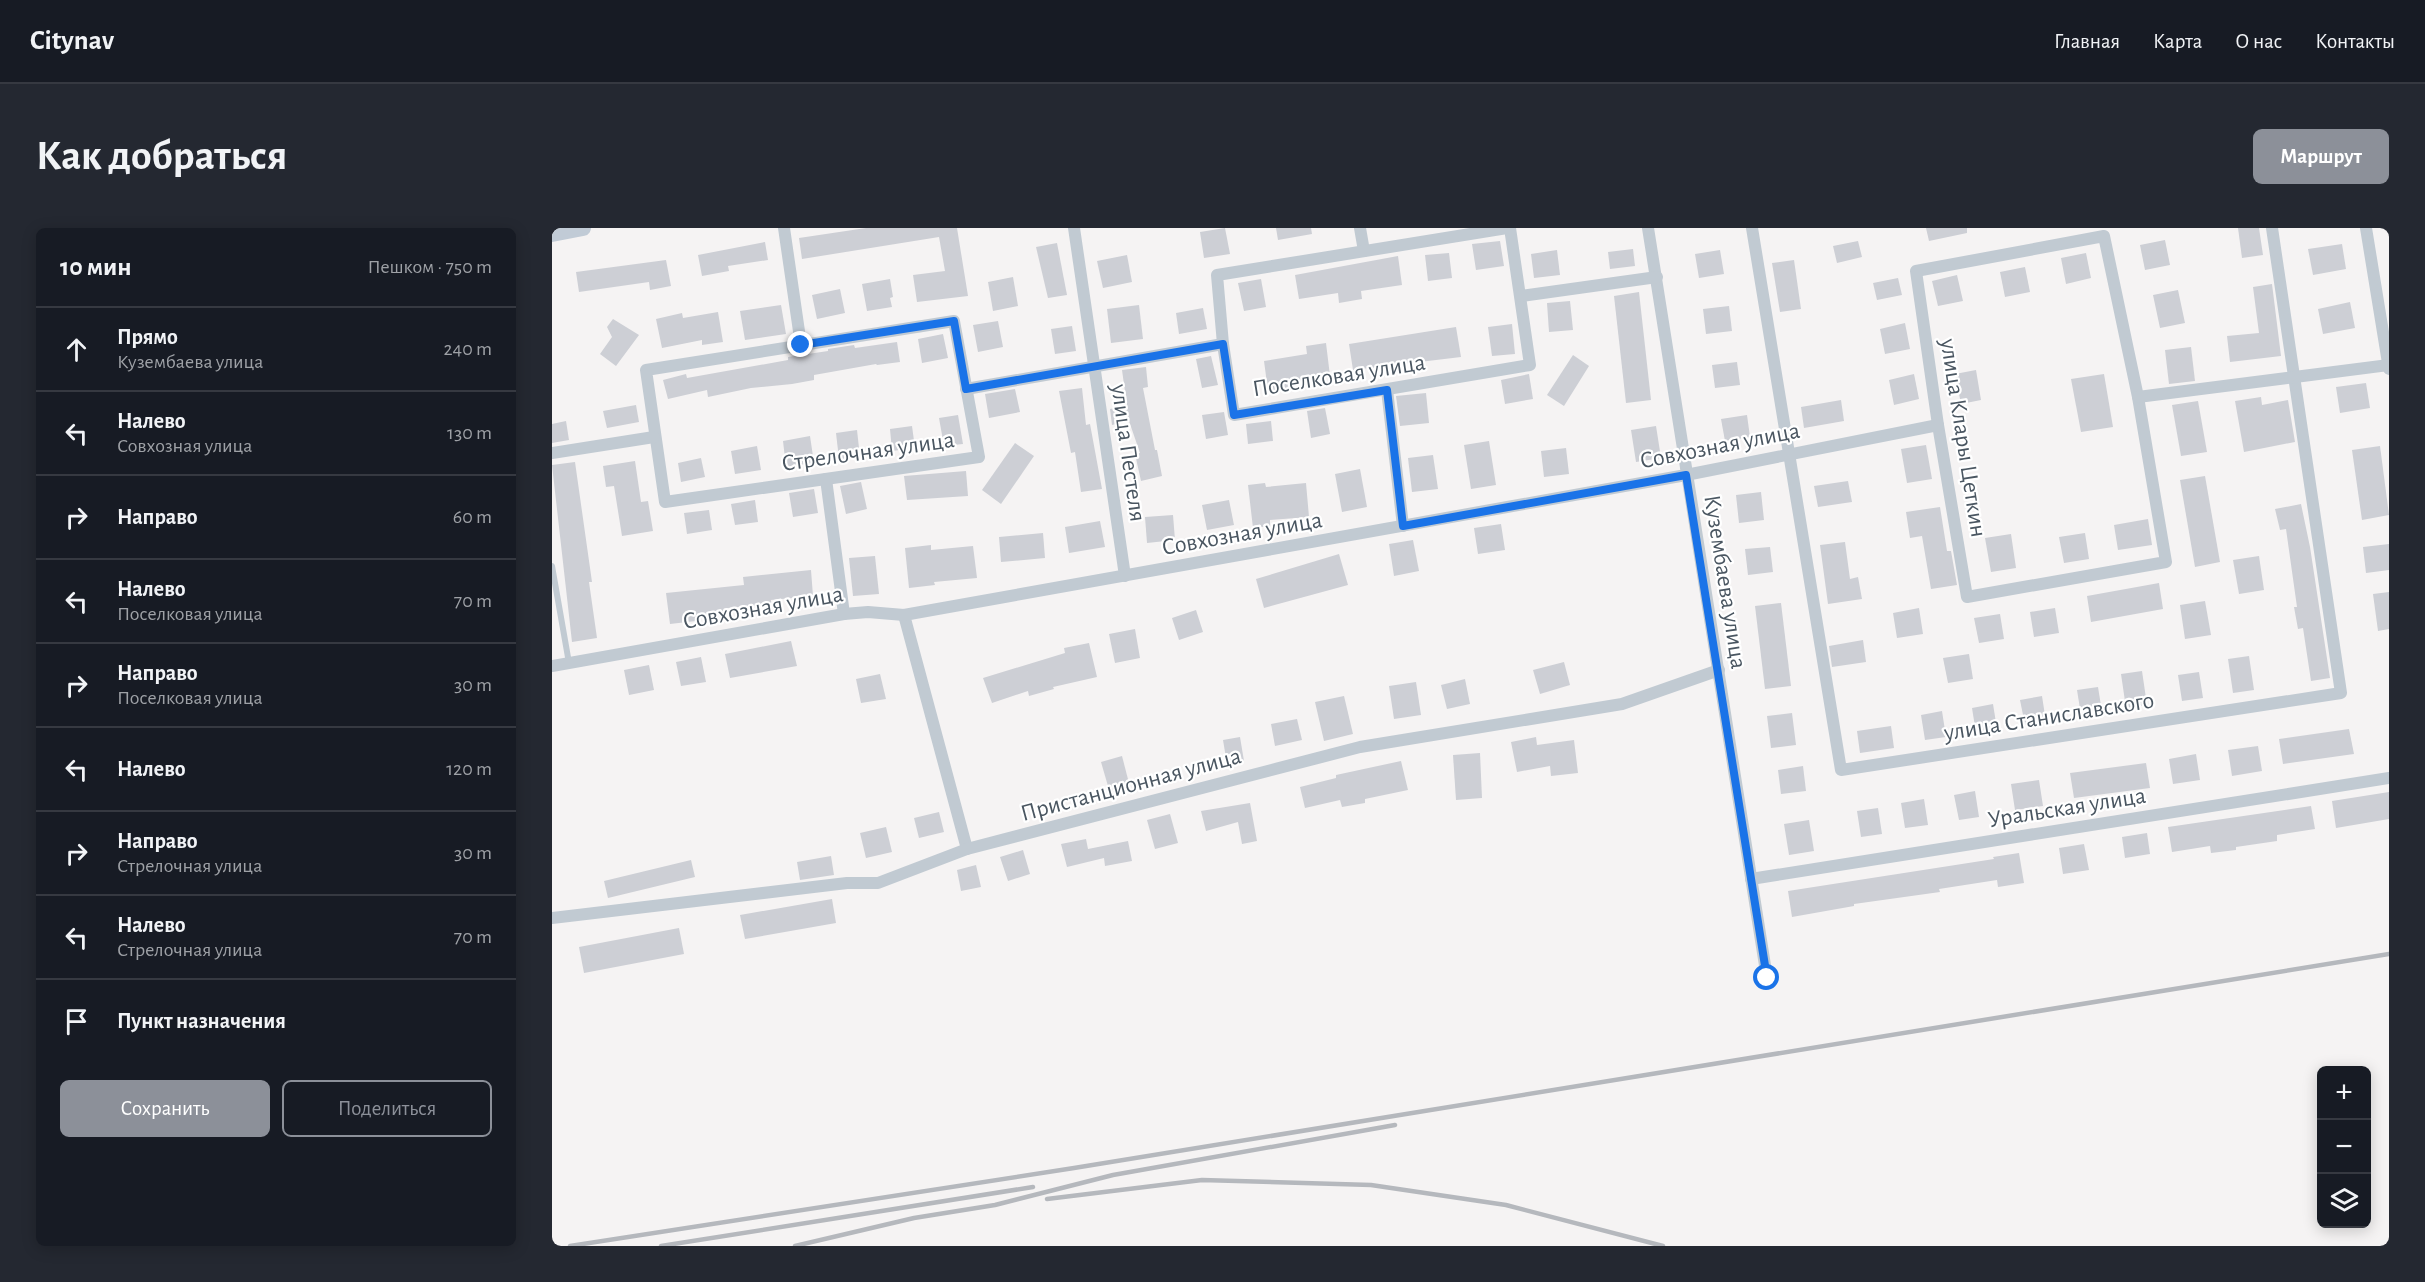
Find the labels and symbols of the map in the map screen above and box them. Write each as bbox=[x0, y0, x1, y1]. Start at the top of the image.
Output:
route end bbox=[787, 331, 813, 357]
street label: улица Клары Цеткин bbox=[1935, 336, 1991, 539]
street label: Поселковая улица bbox=[1251, 350, 1427, 402]
street label: улица Пестеля bbox=[1106, 382, 1150, 523]
street label: Совхозная улица bbox=[1638, 419, 1802, 473]
street label: Стрелочная улица bbox=[780, 428, 956, 476]
street label: Кузембаева улица bbox=[1699, 493, 1751, 671]
street label: Совхозная улица bbox=[1160, 508, 1324, 560]
street label: Совхозная улица bbox=[681, 582, 845, 634]
street label: улица Станиславского bbox=[1941, 689, 2156, 746]
street label: Пристанционная улица bbox=[1018, 744, 1244, 826]
street label: Уральская улица bbox=[1986, 784, 2148, 832]
route start bbox=[1753, 964, 1779, 990]

